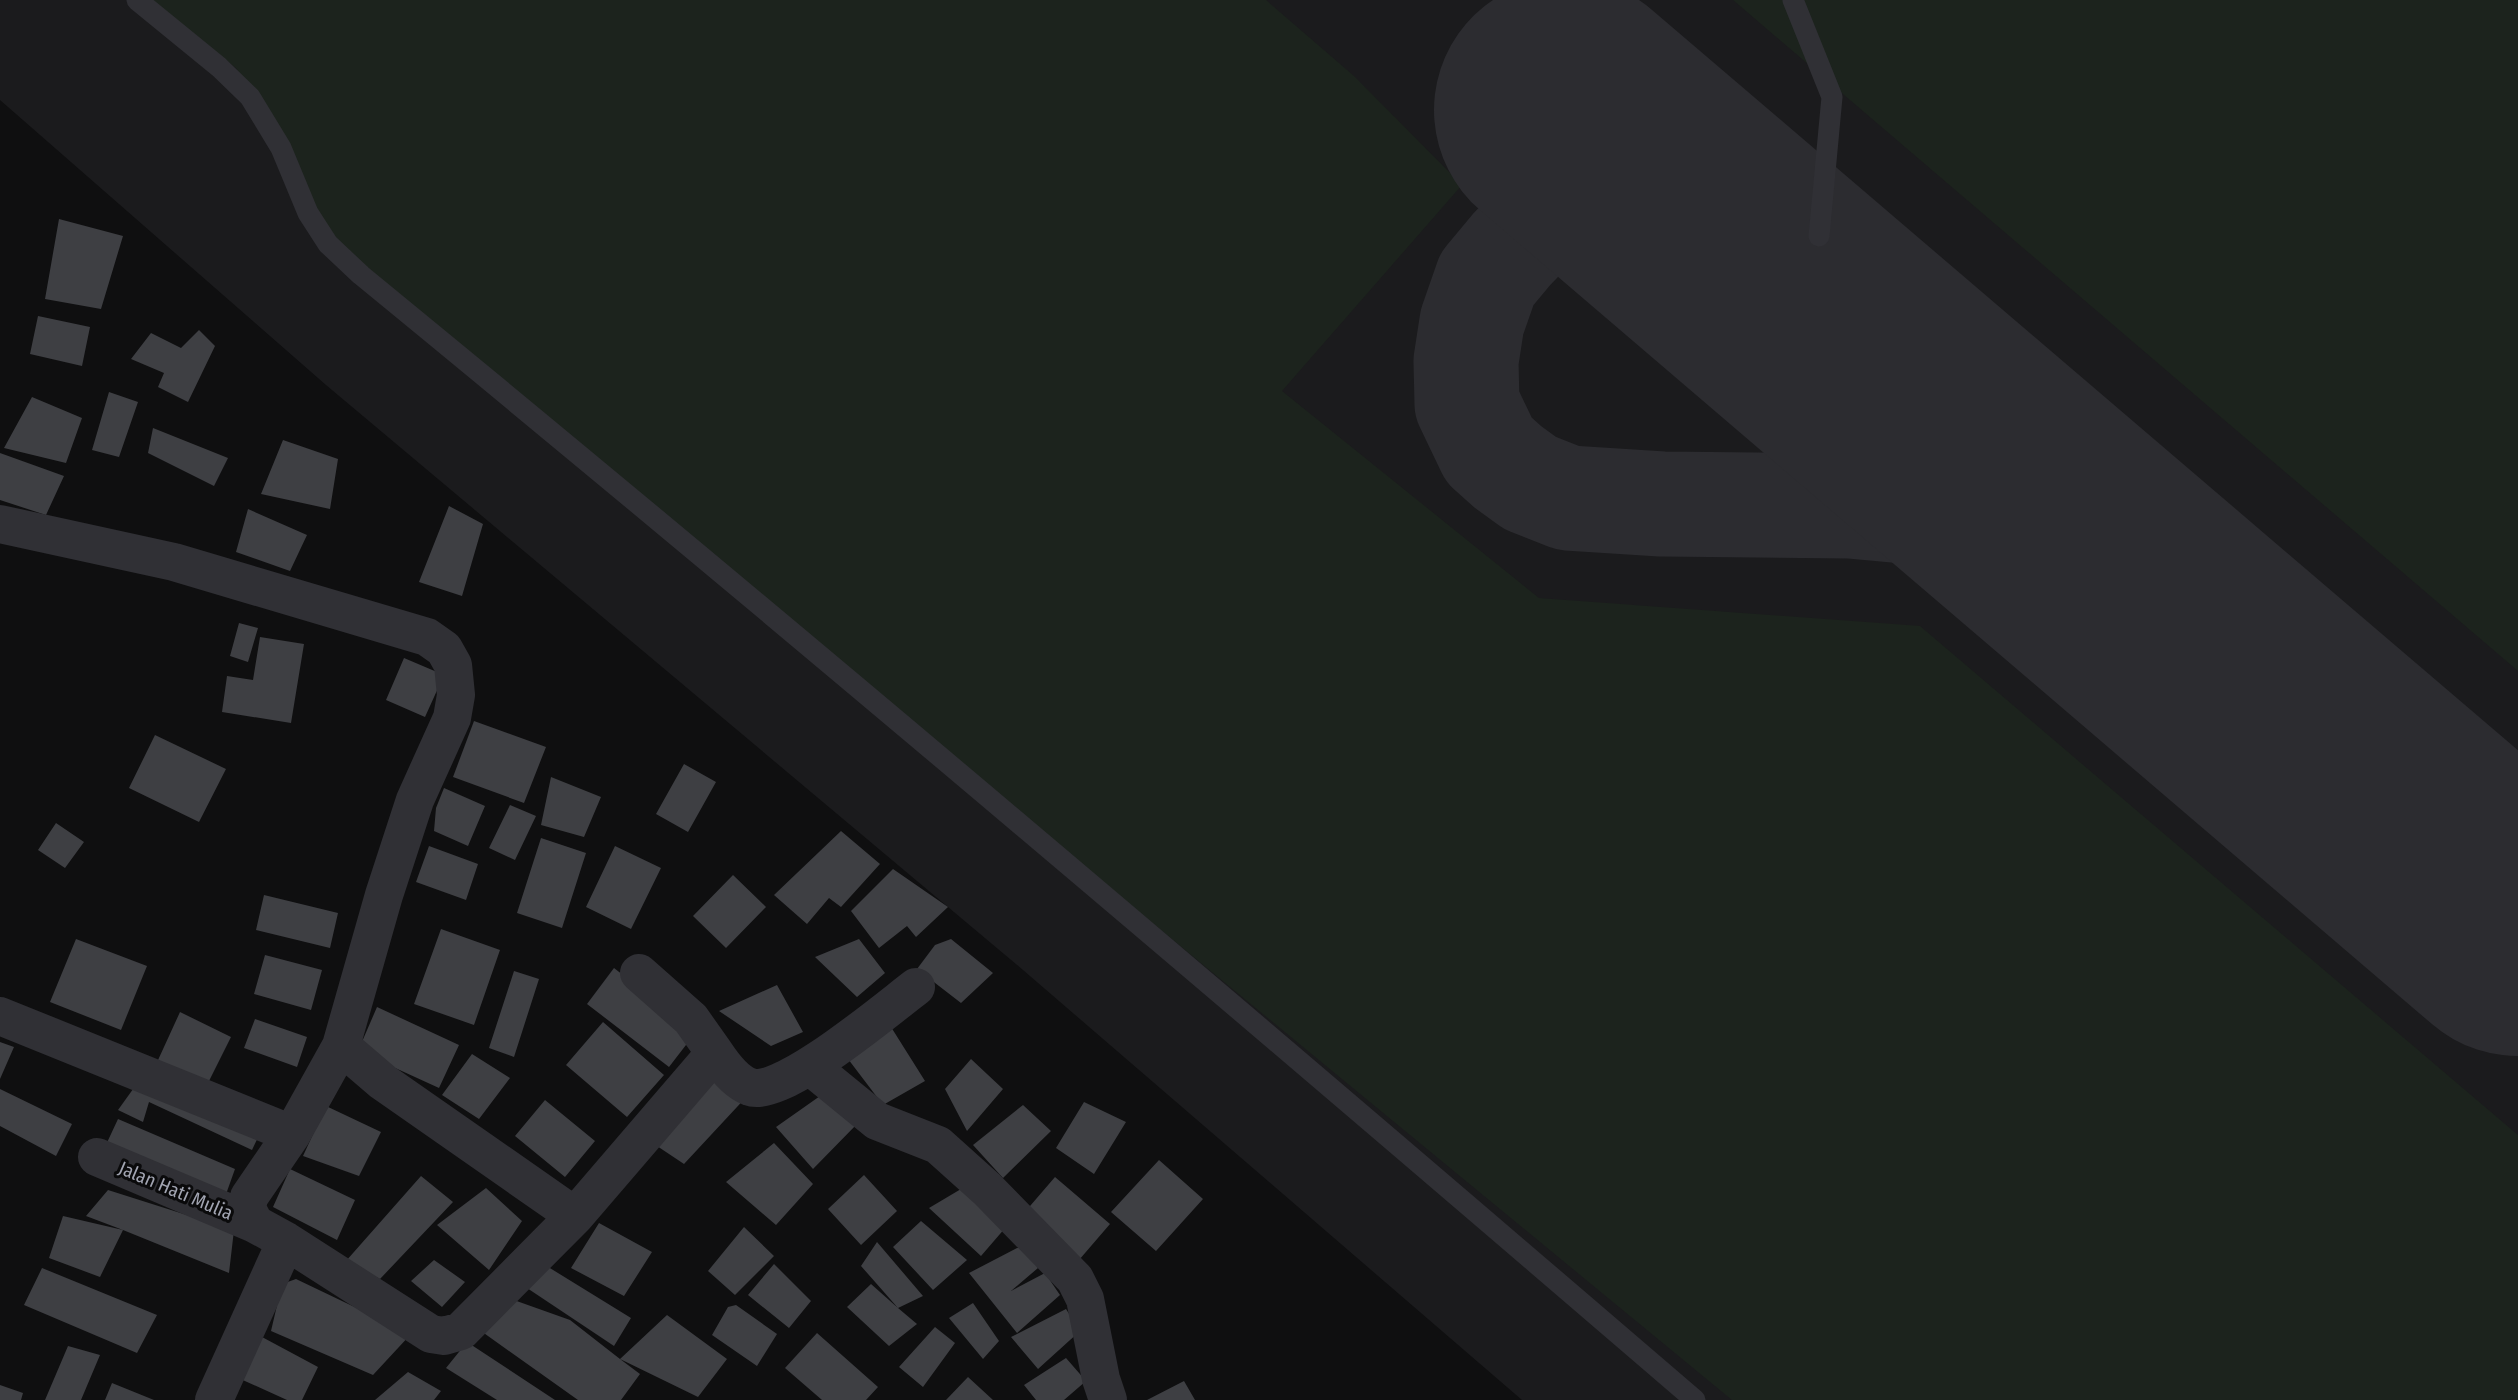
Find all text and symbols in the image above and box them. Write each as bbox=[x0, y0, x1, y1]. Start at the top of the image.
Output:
street label: Jalan Hati Mulia bbox=[115, 1156, 236, 1225]

